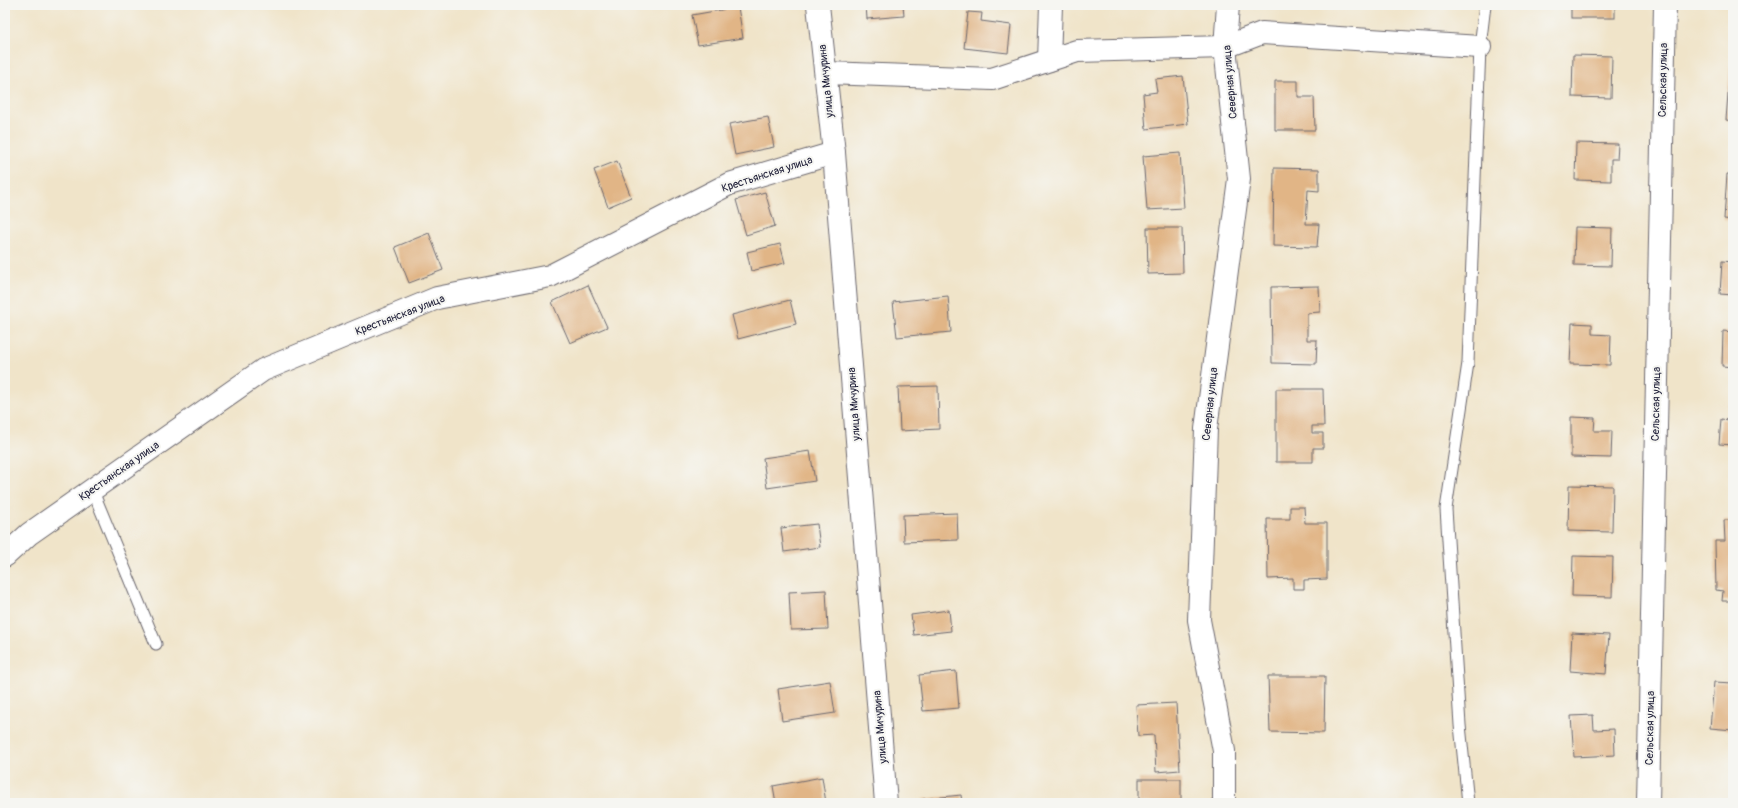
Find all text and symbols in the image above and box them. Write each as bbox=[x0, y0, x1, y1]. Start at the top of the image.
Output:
street label: Сельская улица bbox=[1656, 43, 1670, 117]
street label: улица Мичурина bbox=[816, 44, 836, 119]
street label: Северная улица bbox=[1220, 45, 1240, 119]
street label: Крестьянская улица bbox=[720, 153, 814, 195]
street label: Крестьянская улица bbox=[353, 292, 447, 338]
street label: улица Мичурина bbox=[845, 367, 863, 442]
street label: Северная улица bbox=[1200, 367, 1220, 441]
street label: Сельская улица bbox=[1649, 367, 1663, 441]
street label: Крестьянская улица bbox=[76, 438, 162, 504]
street label: улица Мичурина bbox=[870, 690, 890, 765]
street label: Сельская улица bbox=[1643, 691, 1657, 765]

